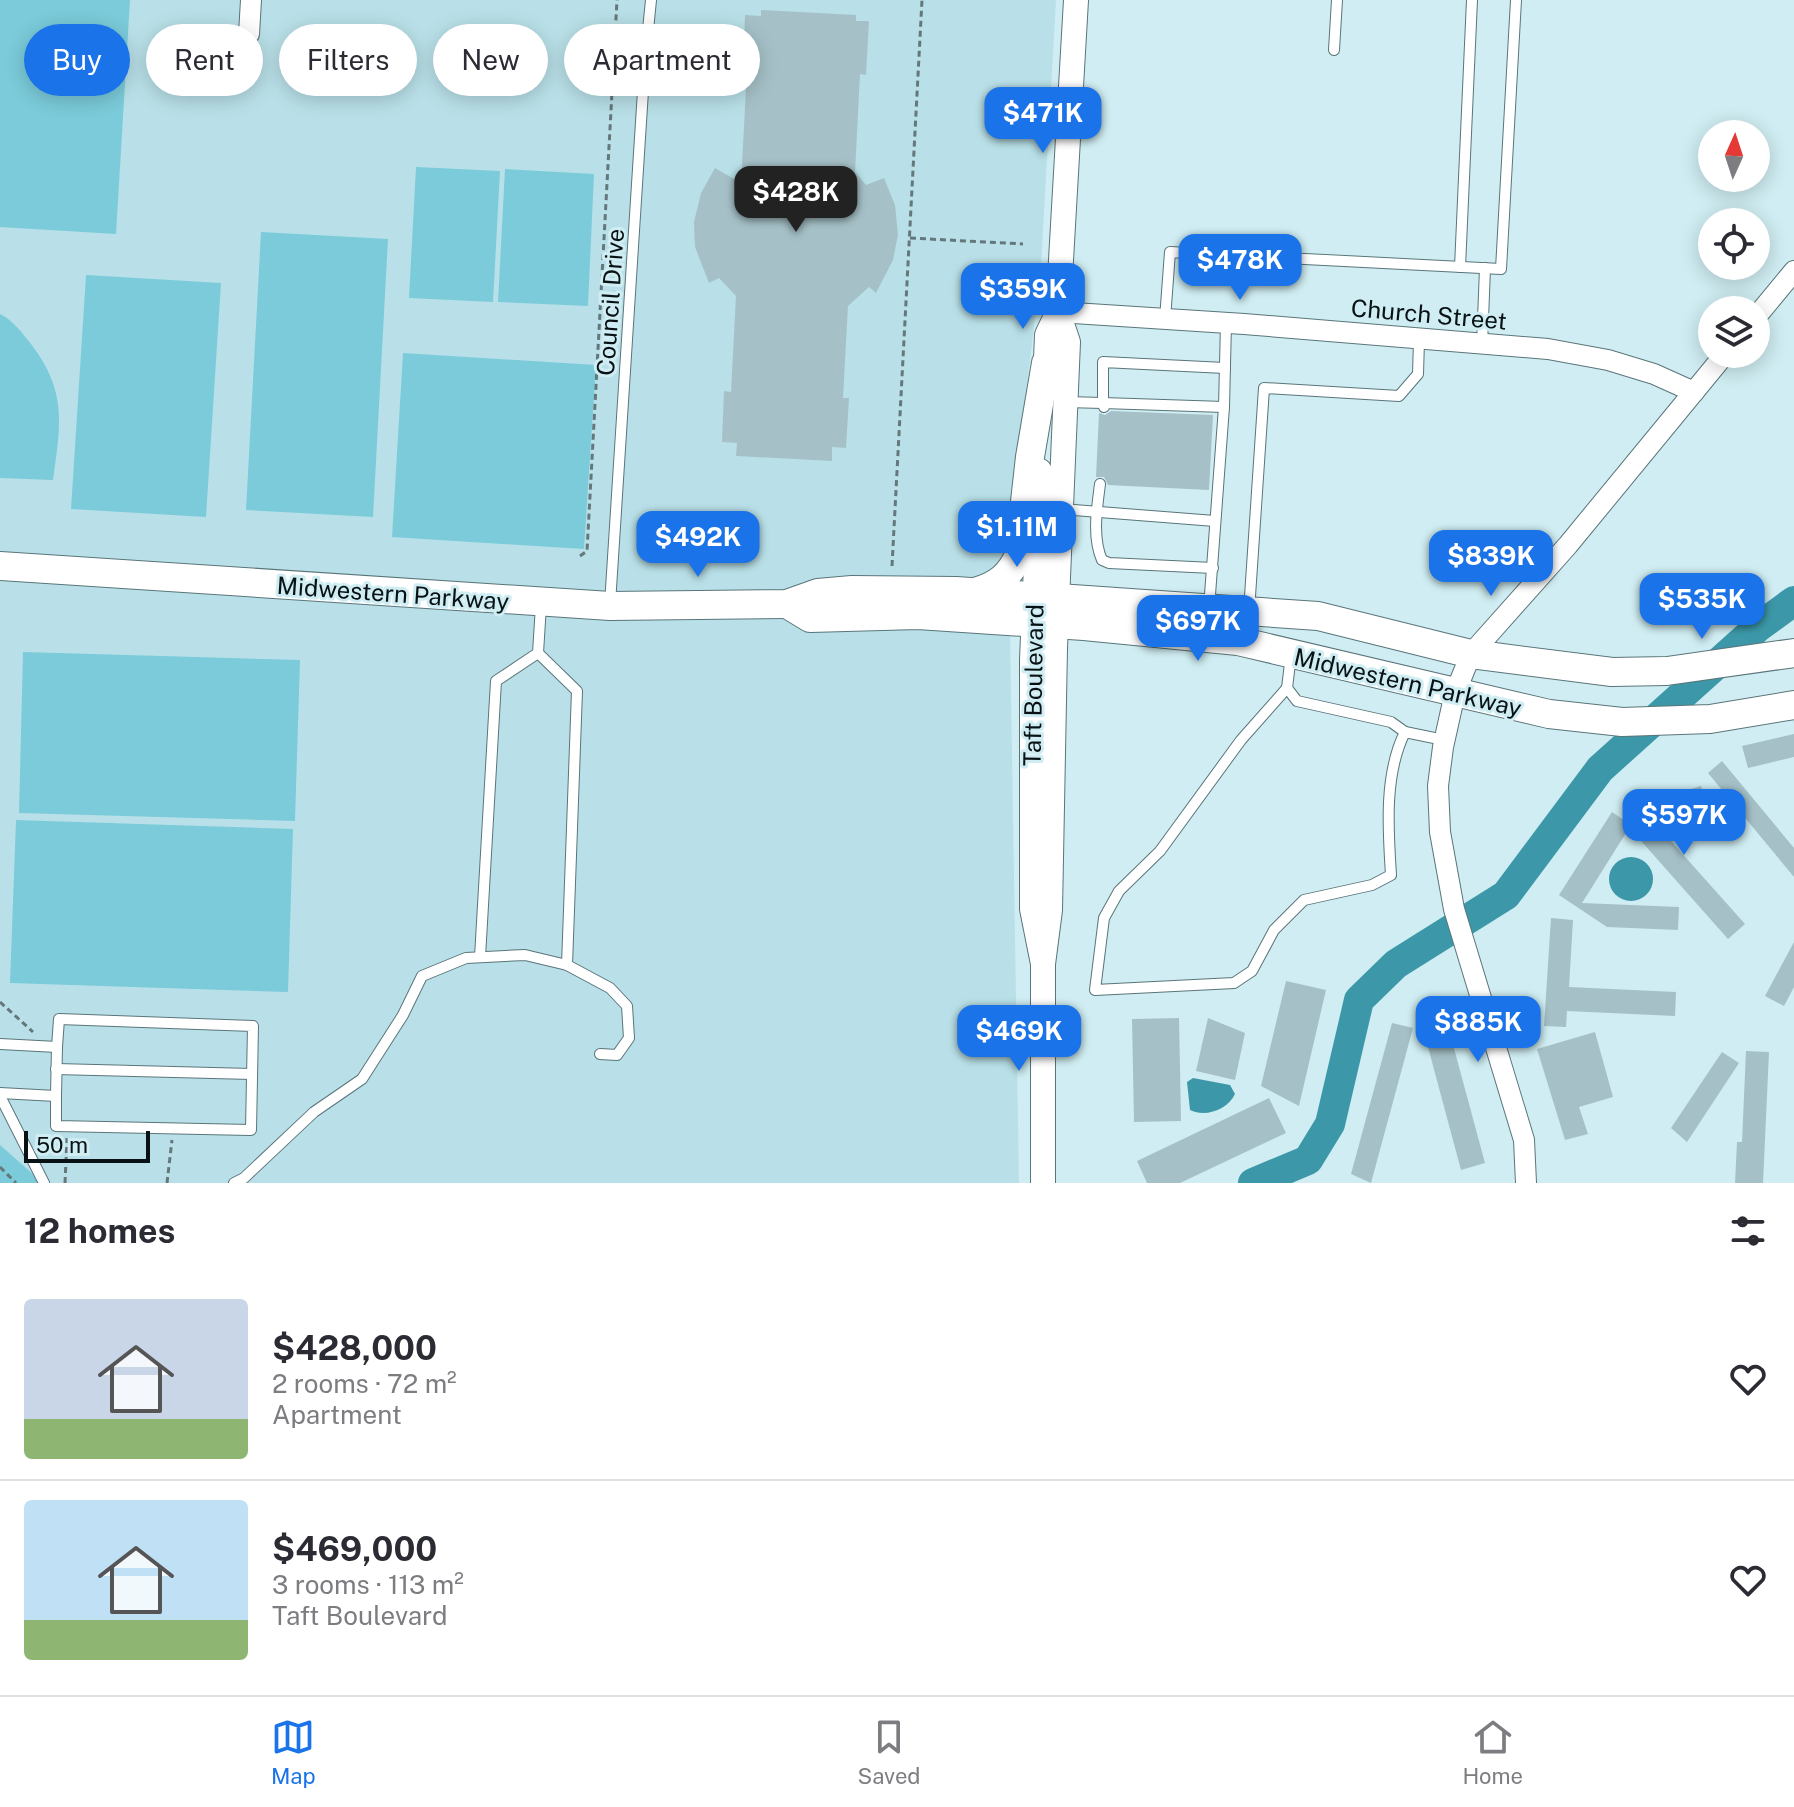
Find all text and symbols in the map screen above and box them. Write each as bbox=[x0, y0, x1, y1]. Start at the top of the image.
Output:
chip: Buy bbox=[24, 24, 130, 96]
chip: Rent bbox=[146, 24, 263, 96]
chip: Filters bbox=[279, 24, 417, 96]
chip: New bbox=[433, 24, 548, 96]
chip: Apartment bbox=[564, 24, 760, 96]
pin: $471K bbox=[987, 87, 1099, 155]
text: $471K bbox=[1002, 97, 1084, 128]
north arrow bbox=[1698, 120, 1770, 192]
map controls bbox=[1698, 120, 1770, 368]
pin: $428K bbox=[740, 166, 852, 234]
text: $428K bbox=[752, 176, 840, 207]
button: locate bbox=[1698, 208, 1770, 280]
street label: Council Drive bbox=[591, 227, 629, 377]
pin: $478K bbox=[1184, 234, 1296, 302]
text: $478K bbox=[1197, 244, 1283, 275]
pin: $359K bbox=[967, 263, 1079, 331]
text: $359K bbox=[979, 273, 1067, 304]
street label: Church Street bbox=[1350, 293, 1508, 335]
button: layers bbox=[1698, 296, 1770, 368]
pin: $1.11M bbox=[952, 501, 1082, 569]
pin: $492K bbox=[642, 511, 754, 579]
text: $1.11M bbox=[976, 511, 1058, 542]
text: $492K bbox=[654, 521, 742, 552]
pin: $839K bbox=[1435, 530, 1547, 598]
text: $839K bbox=[1447, 540, 1535, 571]
street label: Midwestern Parkway bbox=[276, 571, 510, 615]
pin: $535K bbox=[1646, 573, 1758, 641]
text: $535K bbox=[1658, 583, 1746, 614]
pin: $697K bbox=[1142, 595, 1254, 663]
street label: Taft Boulevard bbox=[1018, 604, 1048, 766]
text: $697K bbox=[1155, 605, 1241, 636]
street label: Midwestern Parkway bbox=[1291, 642, 1525, 722]
pin: $597K bbox=[1628, 789, 1740, 857]
text: $597K bbox=[1641, 799, 1727, 830]
pin: $885K bbox=[1422, 996, 1534, 1064]
pin: $469K bbox=[963, 1005, 1075, 1073]
text: $885K bbox=[1434, 1006, 1522, 1037]
text: $469K bbox=[975, 1015, 1063, 1046]
scale bar bbox=[24, 1127, 150, 1163]
text: 50 m bbox=[36, 1132, 88, 1158]
icon: filters bbox=[1726, 1209, 1770, 1253]
text: 12 homes bbox=[24, 1211, 175, 1251]
text: $428,000 bbox=[272, 1328, 437, 1368]
icon: home bbox=[88, 1331, 184, 1427]
icon: heart bbox=[1726, 1357, 1770, 1401]
text: 2 rooms · 72 m² bbox=[272, 1368, 457, 1399]
text: Apartment bbox=[272, 1399, 402, 1430]
text: $469,000 bbox=[272, 1529, 437, 1569]
icon: home bbox=[88, 1532, 184, 1628]
icon: heart bbox=[1726, 1558, 1770, 1602]
text: 3 rooms · 113 m² bbox=[272, 1569, 464, 1600]
text: Taft Boulevard bbox=[272, 1600, 448, 1631]
tab: Map bbox=[271, 1715, 316, 1789]
tab: Saved bbox=[858, 1715, 920, 1789]
tab: Home bbox=[1462, 1715, 1523, 1789]

